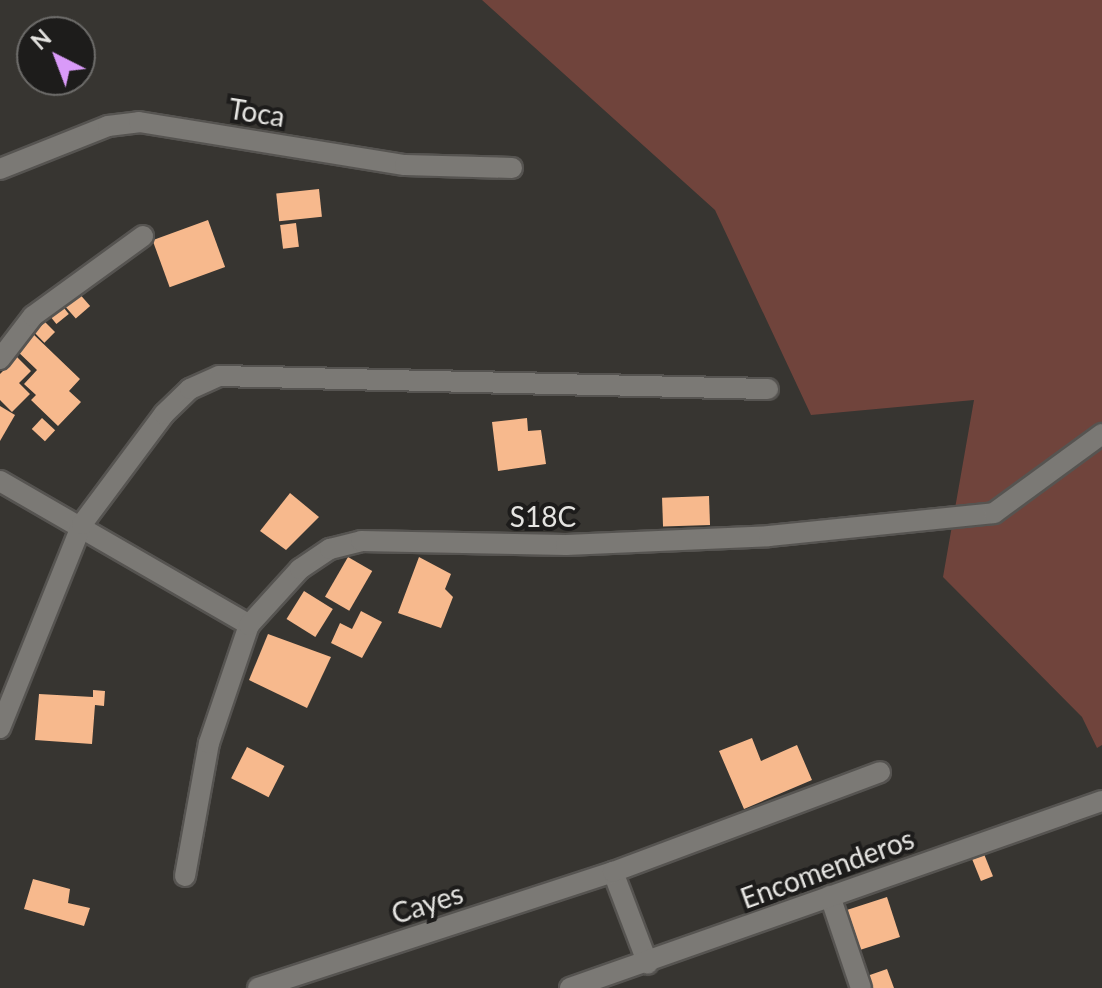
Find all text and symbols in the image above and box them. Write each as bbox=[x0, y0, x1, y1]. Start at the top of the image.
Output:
north arrow bbox=[16, 16, 96, 96]
text: N bbox=[26, 24, 56, 55]
street label: Toca bbox=[227, 91, 287, 133]
street label: S18C bbox=[510, 499, 576, 533]
street label: Encomenderos bbox=[736, 821, 918, 915]
street label: Cayes bbox=[387, 876, 467, 930]

